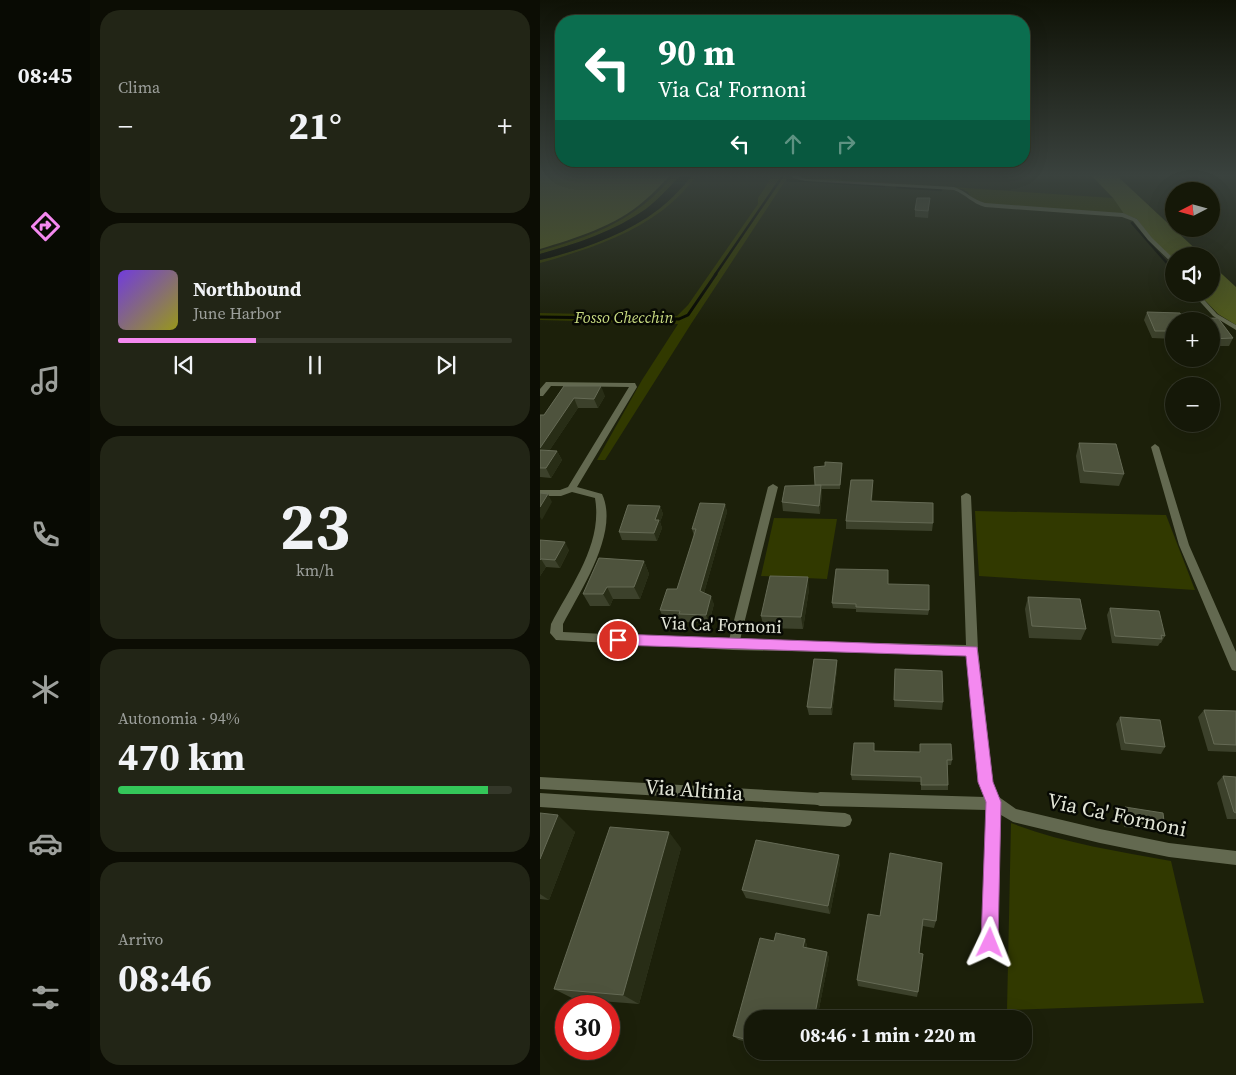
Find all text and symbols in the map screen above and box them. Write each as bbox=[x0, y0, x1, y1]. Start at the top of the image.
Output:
text: 90 m bbox=[658, 29, 735, 77]
icon: left bbox=[575, 35, 640, 100]
text: 08:45 bbox=[18, 60, 72, 90]
text: Via Ca' Fornoni bbox=[658, 74, 806, 104]
text: Clima bbox=[118, 76, 160, 98]
text: 21° bbox=[288, 100, 342, 152]
text: − bbox=[118, 107, 133, 145]
text: + bbox=[497, 107, 512, 145]
icon: left bbox=[726, 130, 754, 158]
icon: ahead bbox=[779, 130, 807, 158]
icon: right bbox=[832, 130, 860, 158]
north arrow bbox=[1165, 182, 1220, 238]
map controls bbox=[1165, 182, 1220, 432]
icon: directions bbox=[28, 209, 63, 244]
button: sound bbox=[1165, 247, 1220, 302]
text: Northbound bbox=[193, 276, 301, 302]
text: June Harbor bbox=[193, 302, 281, 324]
water label: Fosso Checchin bbox=[573, 306, 674, 328]
button: + bbox=[1165, 312, 1220, 367]
icon: previous bbox=[170, 351, 198, 379]
icon: pause bbox=[301, 351, 329, 379]
icon: next bbox=[432, 351, 460, 379]
icon: music bbox=[28, 363, 63, 398]
button: − bbox=[1165, 377, 1220, 432]
text: 23 bbox=[280, 482, 350, 571]
icon: phone bbox=[28, 517, 63, 552]
text: km/h bbox=[296, 559, 334, 581]
street label: Via Ca' Fornoni bbox=[660, 610, 782, 639]
pin bbox=[597, 619, 639, 661]
icon: arrive bbox=[604, 626, 632, 654]
icon: climate bbox=[28, 672, 63, 707]
text: Autonomia · 94% bbox=[118, 707, 240, 729]
text: 470 km bbox=[118, 731, 245, 783]
street label: Via Altinia bbox=[644, 772, 744, 807]
street label: Via Ca' Fornoni bbox=[1045, 786, 1189, 843]
icon: car bbox=[28, 826, 63, 861]
position arrow bbox=[963, 916, 1015, 968]
text: Arrivo bbox=[118, 928, 163, 950]
text: 08:46 bbox=[118, 952, 212, 1004]
icon: filters bbox=[28, 980, 63, 1015]
speed limit sign: 30 bbox=[555, 995, 620, 1060]
text: 08:46 · 1 min · 220 m bbox=[800, 1022, 976, 1048]

